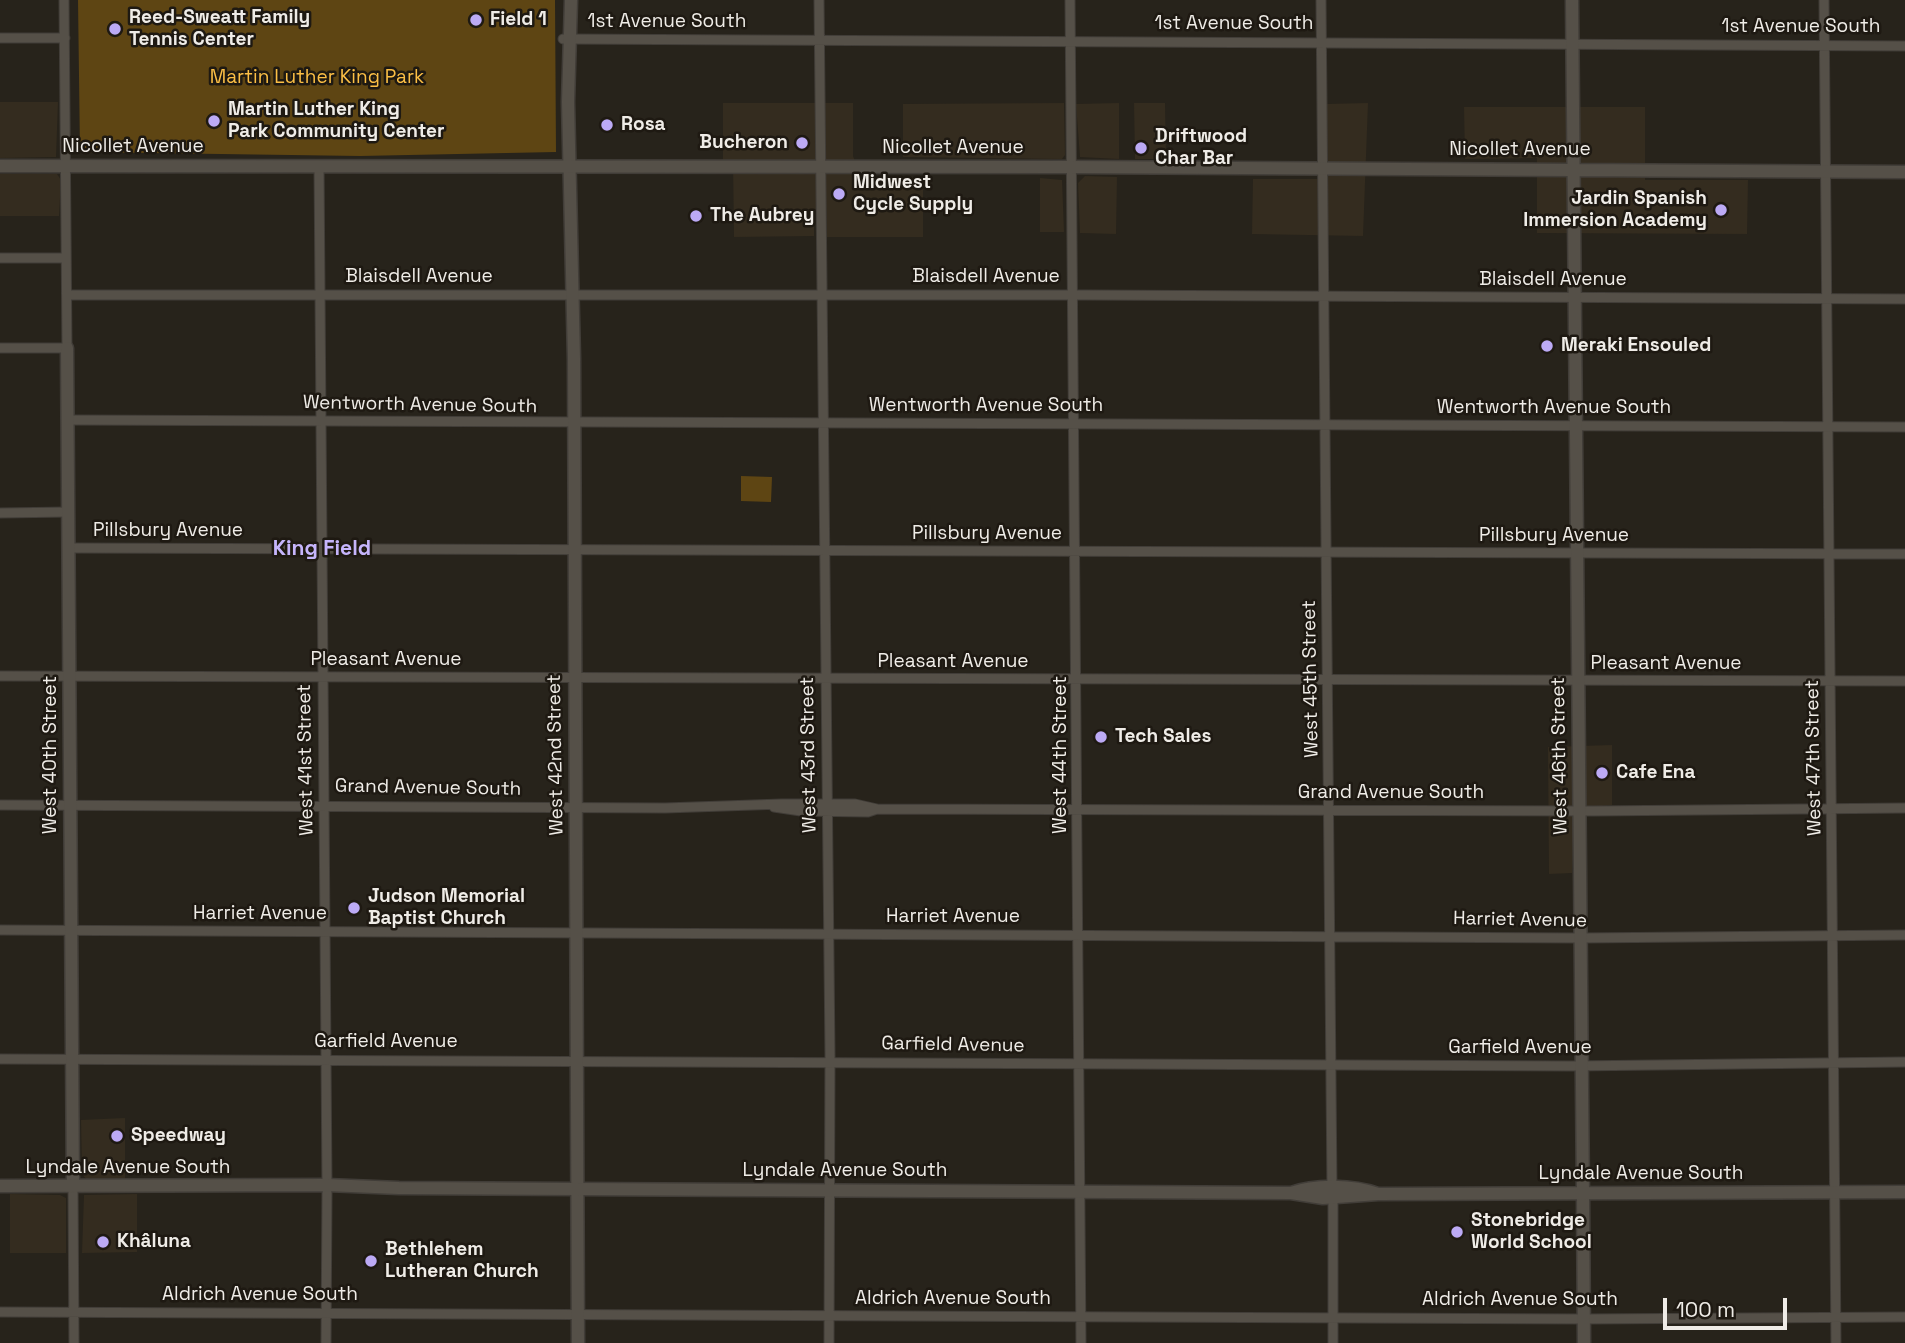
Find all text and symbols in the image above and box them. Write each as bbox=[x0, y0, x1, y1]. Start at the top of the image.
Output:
place label: Reed-Sweatt Family Tennis Center bbox=[129, 7, 310, 51]
place label: Field 1 bbox=[490, 9, 547, 31]
street label: 1st Avenue South bbox=[588, 11, 746, 33]
marker: Field 1 bbox=[468, 12, 484, 28]
street label: 1st Avenue South bbox=[1155, 13, 1313, 35]
street label: 1st Avenue South bbox=[1722, 16, 1880, 38]
marker: Reed-Sweatt Family Tennis Center bbox=[107, 21, 123, 37]
park label: Martin Luther King Park bbox=[210, 67, 424, 89]
place label: Martin Luther King Park Community Center bbox=[228, 99, 445, 143]
marker: Martin Luther King Park Community Center bbox=[206, 113, 222, 129]
place label: Rosa bbox=[621, 114, 665, 136]
marker: Rosa bbox=[599, 117, 615, 133]
place label: Driftwood Char Bar bbox=[1155, 126, 1247, 170]
place label: Bucheron bbox=[699, 132, 788, 154]
marker: Bucheron bbox=[794, 135, 810, 151]
street label: Nicollet Avenue bbox=[62, 136, 204, 158]
street label: Nicollet Avenue bbox=[882, 137, 1024, 159]
street label: Nicollet Avenue bbox=[1449, 139, 1591, 161]
marker: Driftwood Char Bar bbox=[1133, 140, 1149, 156]
place label: Midwest Cycle Supply bbox=[853, 172, 973, 216]
marker: Midwest Cycle Supply bbox=[831, 186, 847, 202]
place label: Jardin Spanish Immersion Academy bbox=[1523, 188, 1707, 232]
marker: Jardin Spanish Immersion Academy bbox=[1713, 202, 1729, 218]
place label: The Aubrey bbox=[710, 205, 814, 227]
marker: The Aubrey bbox=[688, 208, 704, 224]
street label: Blaisdell Avenue bbox=[345, 266, 493, 288]
street label: Blaisdell Avenue bbox=[912, 266, 1060, 288]
street label: Blaisdell Avenue bbox=[1479, 269, 1627, 291]
place label: Meraki Ensouled bbox=[1561, 335, 1711, 357]
marker: Meraki Ensouled bbox=[1539, 338, 1555, 354]
street label: Wentworth Avenue South bbox=[303, 392, 537, 418]
street label: Wentworth Avenue South bbox=[869, 395, 1103, 417]
street label: Wentworth Avenue South bbox=[1437, 397, 1671, 419]
street label: Pillsbury Avenue bbox=[93, 520, 243, 542]
street label: Pillsbury Avenue bbox=[912, 523, 1062, 545]
street label: Pillsbury Avenue bbox=[1479, 525, 1629, 547]
district label: King Field bbox=[273, 536, 371, 562]
street label: West 45th Street bbox=[1298, 600, 1324, 758]
street label: Pleasant Avenue bbox=[310, 649, 462, 671]
street label: Pleasant Avenue bbox=[877, 651, 1029, 673]
street label: Pleasant Avenue bbox=[1590, 653, 1742, 675]
street label: West 42nd Street bbox=[543, 674, 569, 836]
street label: West 40th Street bbox=[40, 676, 62, 834]
street label: West 44th Street bbox=[1050, 676, 1072, 834]
street label: West 43rd Street bbox=[796, 677, 822, 833]
street label: West 46th Street bbox=[1547, 677, 1573, 835]
street label: West 47th Street bbox=[1801, 680, 1827, 836]
street label: West 41st Street bbox=[293, 684, 319, 836]
place label: Tech Sales bbox=[1115, 726, 1211, 748]
marker: Tech Sales bbox=[1093, 729, 1109, 745]
place label: Cafe Ena bbox=[1616, 762, 1696, 784]
marker: Cafe Ena bbox=[1594, 765, 1610, 781]
street label: Grand Avenue South bbox=[335, 775, 521, 801]
street label: Grand Avenue South bbox=[1298, 782, 1484, 804]
place label: Judson Memorial Baptist Church bbox=[368, 886, 525, 930]
marker: Judson Memorial Baptist Church bbox=[346, 900, 362, 916]
street label: Harriet Avenue bbox=[193, 903, 327, 925]
street label: Harriet Avenue bbox=[886, 906, 1020, 928]
street label: Harriet Avenue bbox=[1453, 907, 1587, 933]
street label: Garfield Avenue bbox=[314, 1031, 458, 1053]
street label: Garfield Avenue bbox=[881, 1032, 1025, 1058]
street label: Garfield Avenue bbox=[1448, 1037, 1592, 1059]
place label: Speedway bbox=[131, 1125, 226, 1147]
marker: Speedway bbox=[109, 1128, 125, 1144]
street label: Lyndale Avenue South bbox=[26, 1157, 230, 1179]
street label: Lyndale Avenue South bbox=[743, 1160, 947, 1182]
street label: Lyndale Avenue South bbox=[1539, 1163, 1743, 1185]
place label: Stonebridge World School bbox=[1471, 1210, 1592, 1254]
marker: Stonebridge World School bbox=[1449, 1224, 1465, 1240]
place label: Khâluna bbox=[117, 1231, 191, 1253]
marker: Khâluna bbox=[95, 1234, 111, 1250]
place label: Bethlehem Lutheran Church bbox=[385, 1239, 539, 1283]
marker: Bethlehem Lutheran Church bbox=[363, 1253, 379, 1269]
street label: Aldrich Avenue South bbox=[162, 1284, 358, 1306]
scale bar bbox=[1667, 1284, 1791, 1328]
street label: Aldrich Avenue South bbox=[855, 1288, 1051, 1310]
street label: Aldrich Avenue South bbox=[1422, 1289, 1618, 1311]
text: 100 m bbox=[1676, 1296, 1735, 1323]

